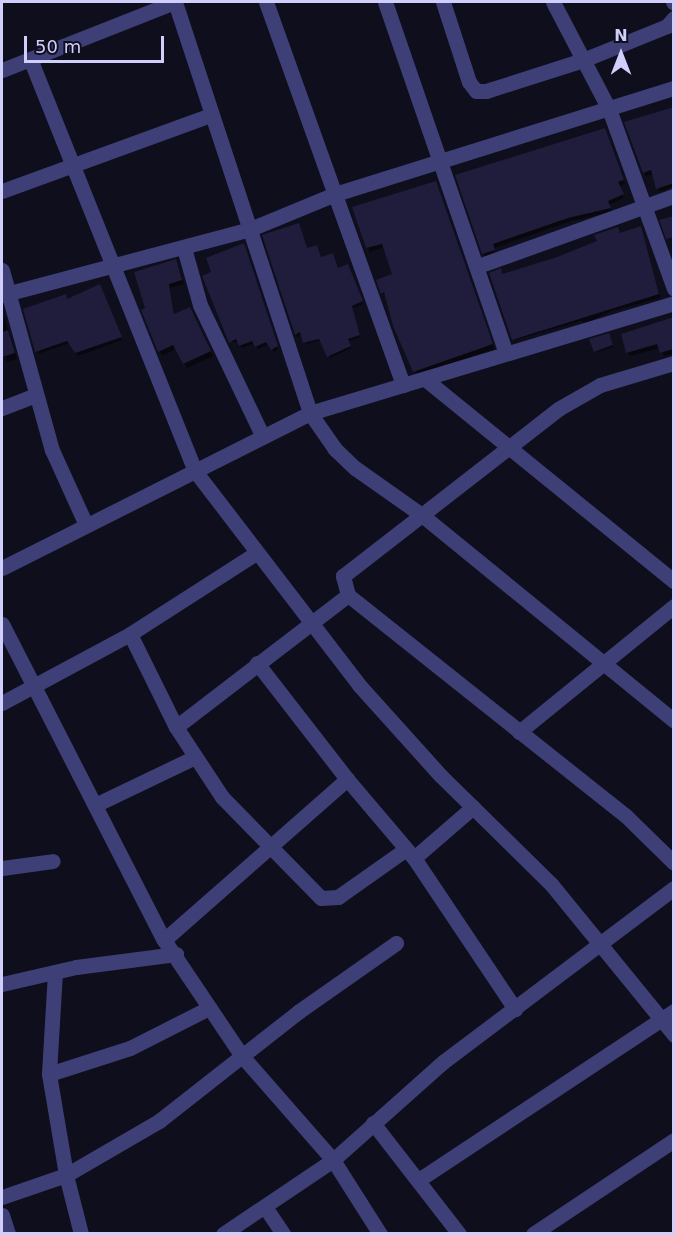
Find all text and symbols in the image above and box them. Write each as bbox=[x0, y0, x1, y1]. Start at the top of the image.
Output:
scale bar bbox=[27, 24, 166, 62]
north arrow bbox=[591, 24, 651, 84]
text: N bbox=[614, 26, 628, 45]
text: 50 m bbox=[35, 36, 81, 57]

